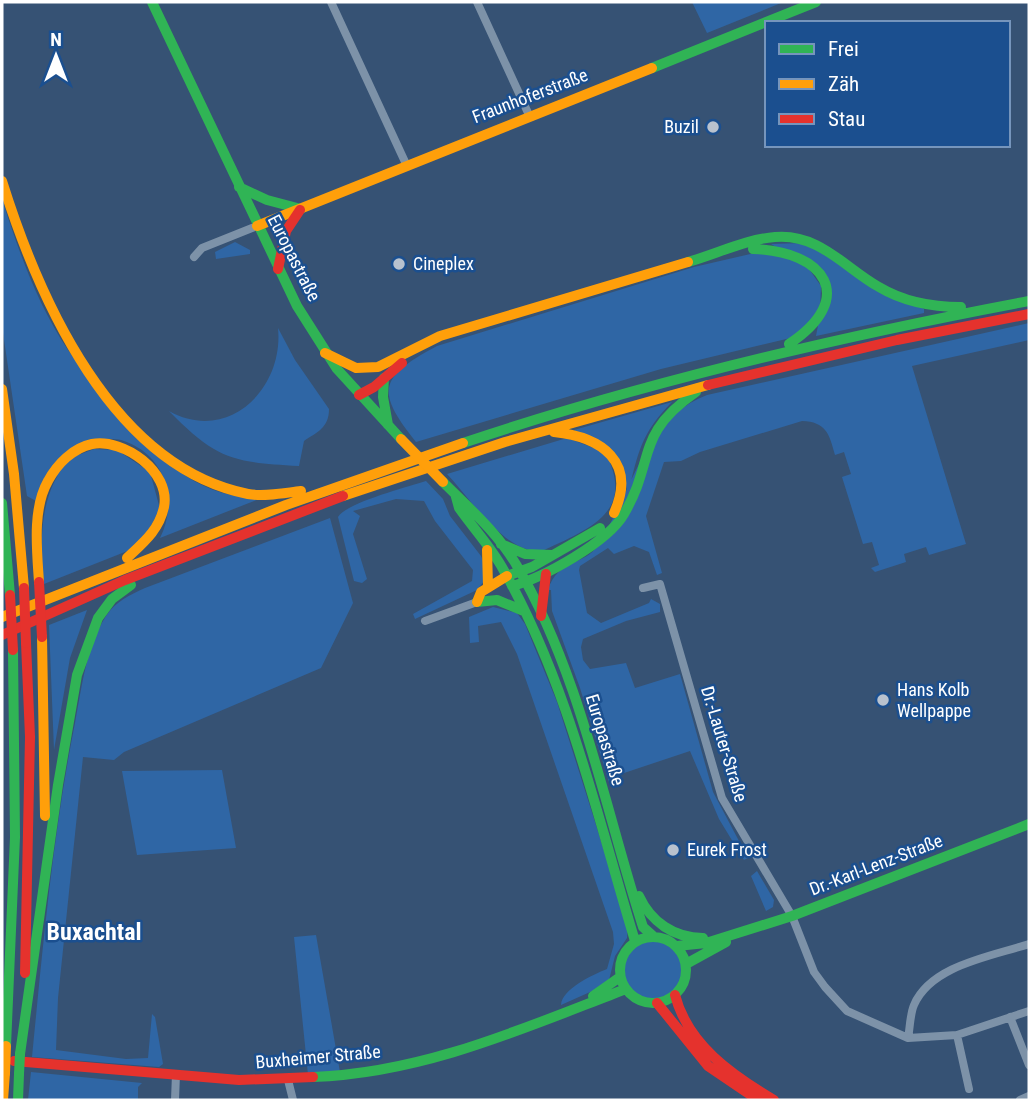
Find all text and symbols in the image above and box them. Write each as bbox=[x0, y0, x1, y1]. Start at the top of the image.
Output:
north arrow bbox=[21, 21, 91, 91]
legend bbox=[765, 21, 1010, 147]
text: N bbox=[50, 28, 62, 51]
text: Frei bbox=[828, 37, 859, 61]
street label: Fraunhoferstraße bbox=[469, 64, 590, 127]
text: Zäh bbox=[828, 72, 859, 96]
text: Stau bbox=[828, 107, 865, 131]
place label: Buzil bbox=[664, 116, 699, 137]
marker: Buzil bbox=[705, 119, 721, 135]
street label: Europastraße bbox=[264, 211, 325, 305]
place label: Cineplex bbox=[413, 253, 474, 274]
marker: Cineplex bbox=[391, 256, 407, 272]
place label: Hans Kolb Wellpappe bbox=[897, 679, 971, 721]
street label: Dr.-Lauter-Straße bbox=[697, 684, 752, 804]
street label: Europastraße bbox=[582, 692, 629, 788]
marker: Hans Kolb Wellpappe bbox=[875, 692, 891, 708]
street label: Dr.-Karl-Lenz-Straße bbox=[806, 830, 945, 900]
place label: Eurek Frost bbox=[687, 839, 767, 860]
marker: Eurek Frost bbox=[665, 842, 681, 858]
district label: Buxachtal bbox=[47, 918, 142, 946]
street label: Buxheimer Straße bbox=[255, 1041, 381, 1072]

